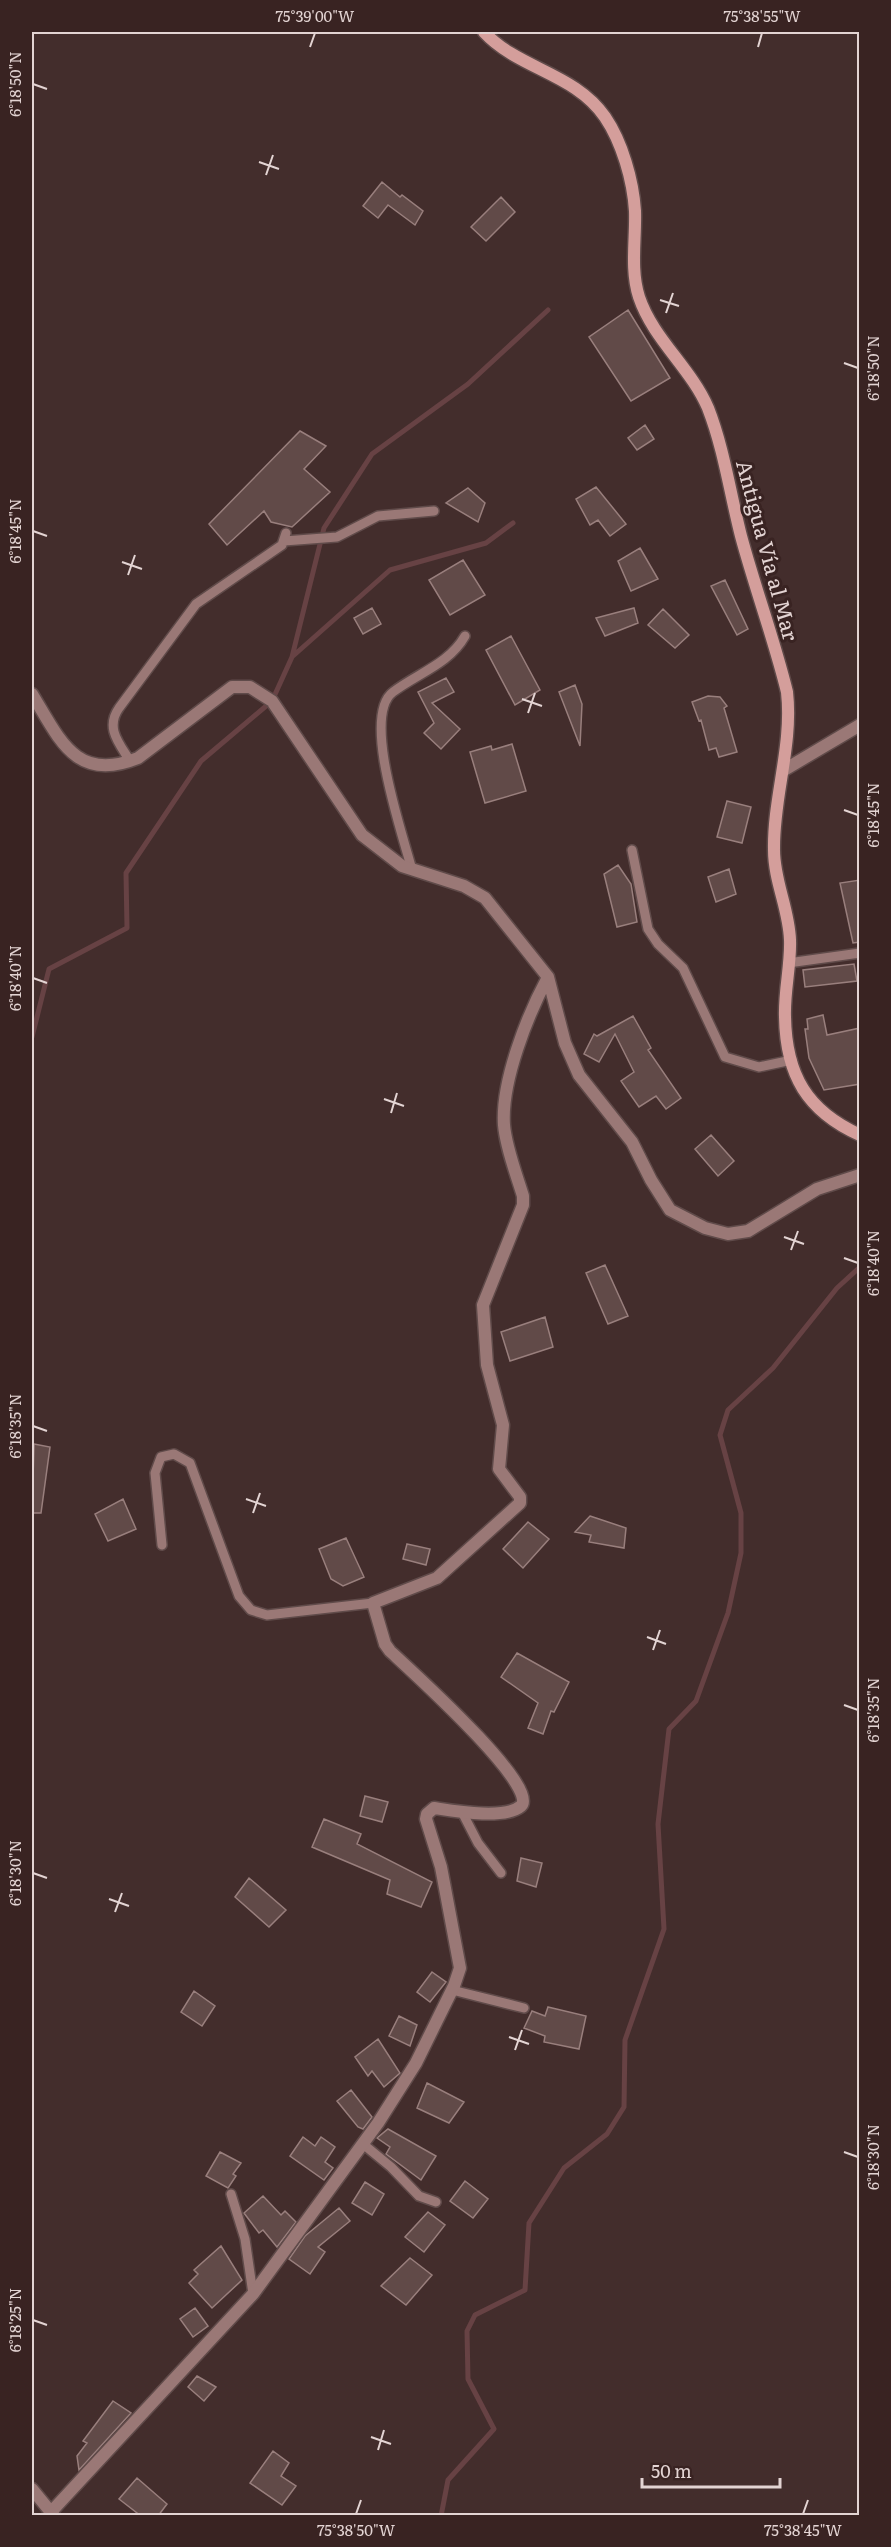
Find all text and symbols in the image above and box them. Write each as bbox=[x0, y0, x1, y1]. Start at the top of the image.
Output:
text: 75°39'00"W bbox=[276, 4, 355, 27]
text: 75°38'55"W bbox=[723, 4, 801, 27]
text: 6°18'50"N bbox=[3, 51, 26, 117]
text: 6°18'50"N bbox=[861, 335, 884, 401]
street label: Antigua Vía al Mar bbox=[730, 456, 808, 644]
text: 6°18'45"N bbox=[3, 498, 26, 564]
text: 6°18'45"N bbox=[861, 782, 884, 848]
text: 6°18'40"N bbox=[3, 945, 26, 1011]
text: 6°18'40"N bbox=[861, 1230, 884, 1296]
text: 6°18'35"N bbox=[3, 1394, 26, 1458]
text: 6°18'35"N bbox=[861, 1678, 884, 1742]
text: 6°18'30"N bbox=[3, 1840, 26, 1906]
text: 6°18'30"N bbox=[861, 2124, 884, 2190]
text: 6°18'25"N bbox=[3, 2288, 26, 2352]
scale bar bbox=[642, 2451, 780, 2489]
text: 50 m bbox=[651, 2457, 692, 2484]
text: 75°38'50"W bbox=[317, 2518, 396, 2541]
text: 75°38'45"W bbox=[764, 2518, 842, 2541]

